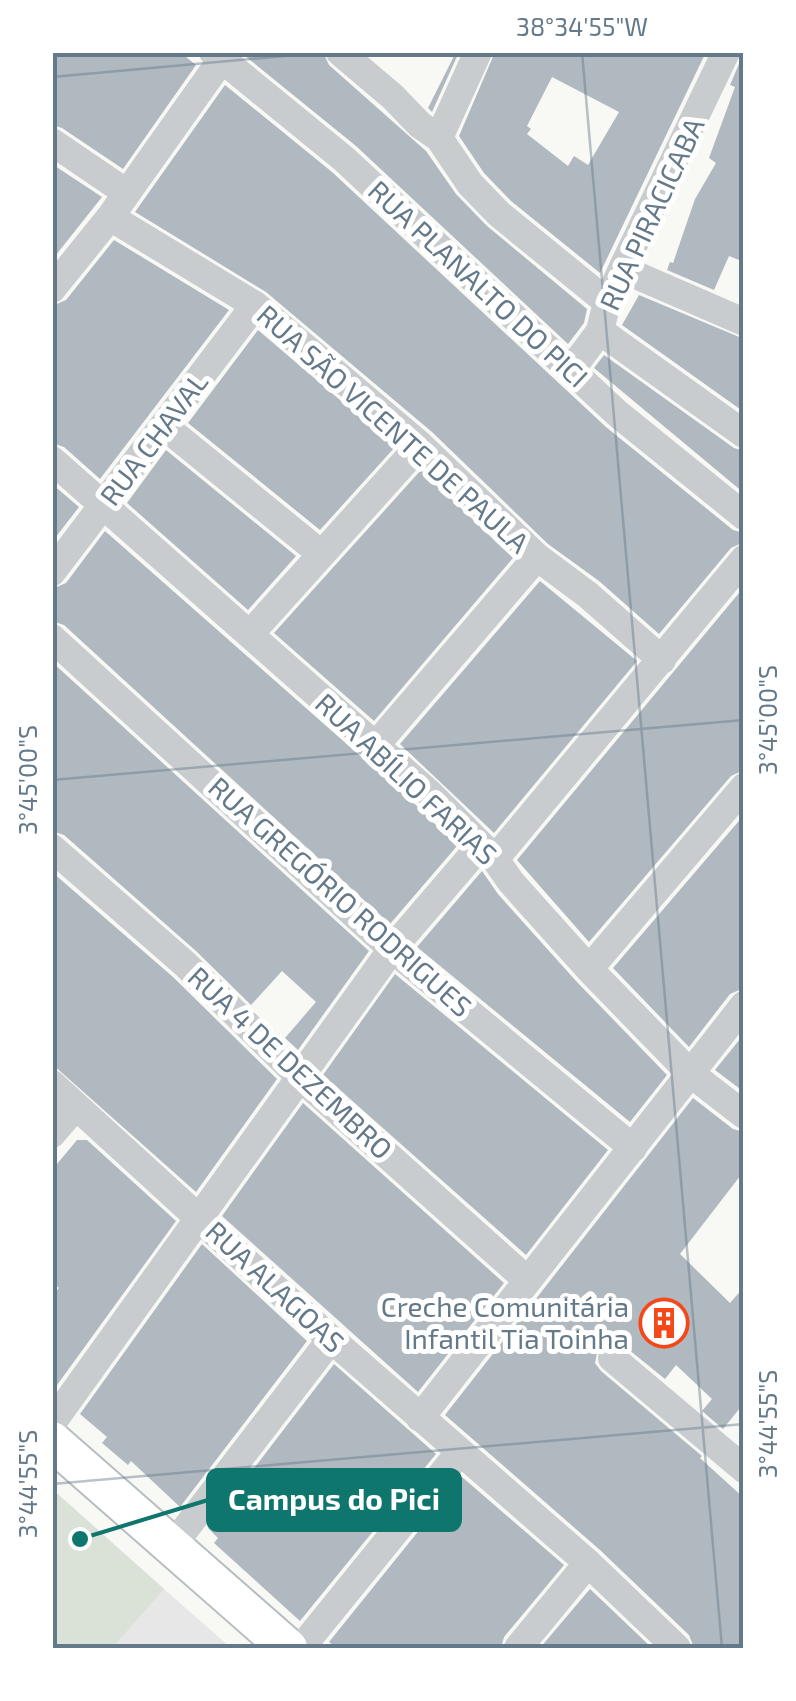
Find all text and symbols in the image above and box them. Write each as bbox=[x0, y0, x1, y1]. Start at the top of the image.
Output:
text: 38°34'55"W bbox=[516, 11, 648, 41]
street label: RUA PIRACICABA bbox=[592, 111, 711, 315]
street label: RUA PLANALTO DO PICI bbox=[362, 173, 595, 394]
street label: RUA SÃO VICENTE DE PAULA bbox=[251, 297, 537, 560]
street label: RUA CHAVAL bbox=[92, 365, 214, 512]
text: 3°45'00"S bbox=[752, 665, 782, 775]
street label: RUA ABÍLIO FARIAS bbox=[309, 685, 504, 871]
text: 3°45'00"S bbox=[12, 725, 42, 835]
street label: RUA GREGÓRIO RODRIGUES bbox=[202, 769, 479, 1023]
street label: RUA 4 DE DEZEMBRO bbox=[182, 959, 400, 1166]
street label: RUA ALAGOAS bbox=[200, 1214, 352, 1359]
place label: Creche Comunitária Infantil Tia Toinha bbox=[381, 1289, 629, 1355]
building icon: Creche Comunitária Infantil Tia Toinha bbox=[638, 1297, 690, 1349]
text: 3°44'55"S bbox=[752, 1370, 782, 1478]
text: 3°44'55"S bbox=[12, 1430, 42, 1538]
callout: Campus do Pici bbox=[208, 1470, 460, 1530]
text: Campus do Pici bbox=[228, 1480, 440, 1516]

